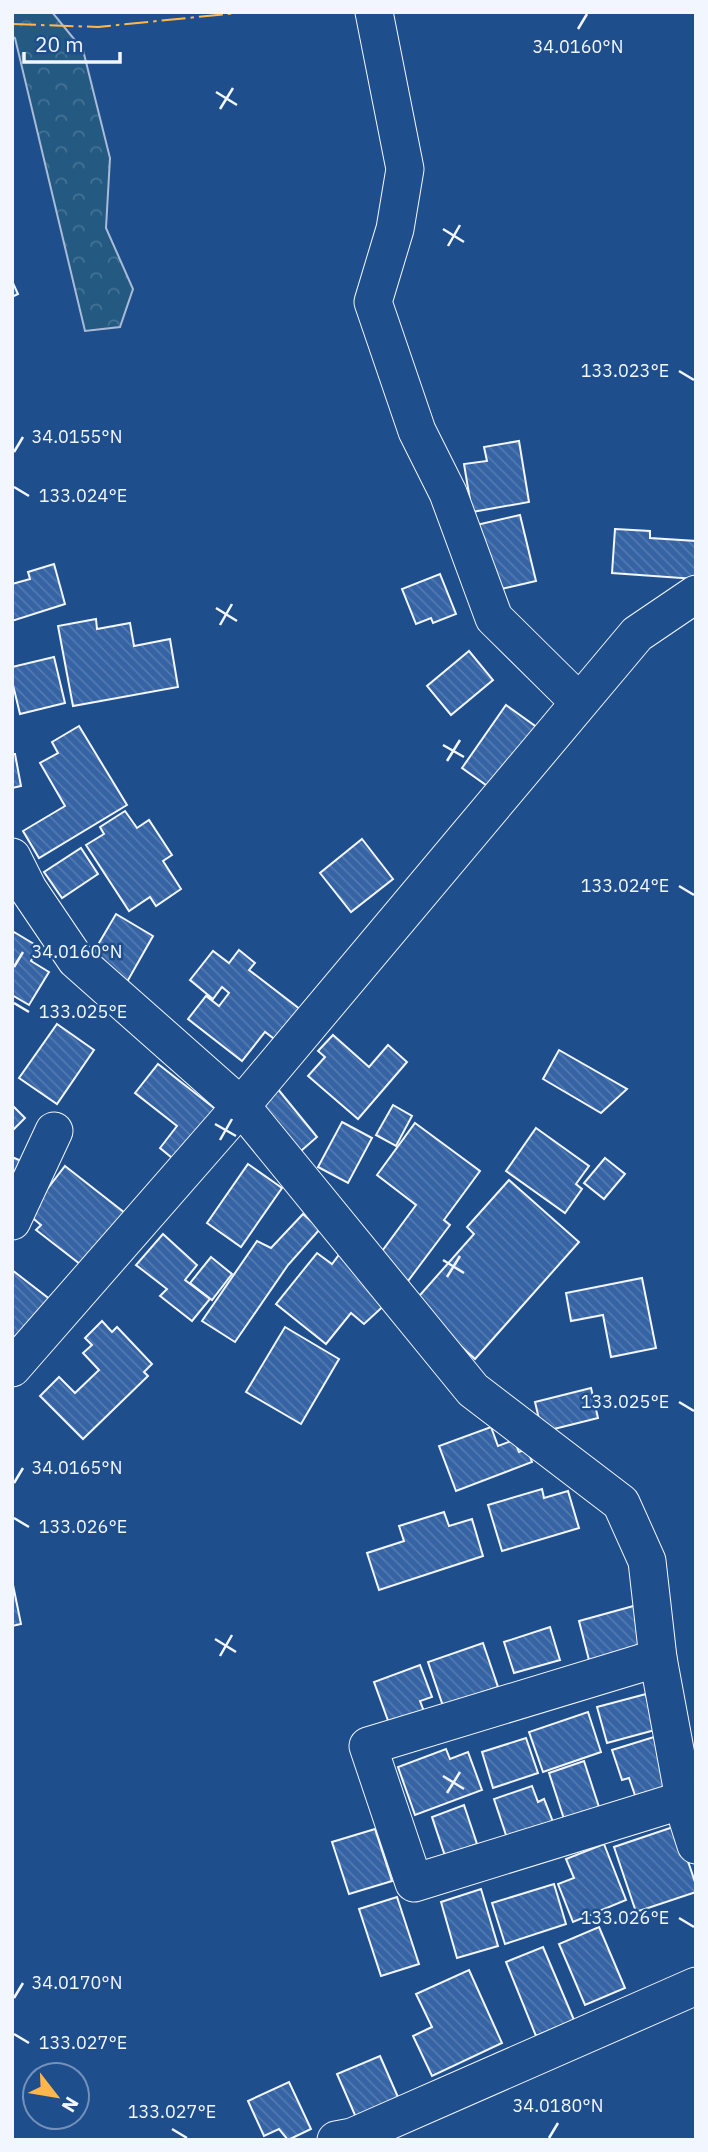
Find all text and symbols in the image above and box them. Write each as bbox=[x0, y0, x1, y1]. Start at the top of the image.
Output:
scale bar bbox=[24, 21, 121, 65]
text: 20 m bbox=[35, 30, 84, 58]
text: 34.0160°N bbox=[533, 35, 623, 58]
text: 133.023°E bbox=[581, 359, 669, 382]
text: 34.0155°N bbox=[32, 425, 122, 448]
text: 133.024°E bbox=[39, 484, 127, 507]
text: 133.024°E bbox=[581, 874, 669, 897]
text: 34.0160°N bbox=[32, 940, 122, 963]
text: 133.025°E bbox=[39, 1000, 127, 1023]
text: 133.025°E bbox=[581, 1390, 669, 1413]
text: 34.0165°N bbox=[32, 1456, 122, 1479]
text: 133.026°E bbox=[39, 1515, 127, 1538]
text: 133.026°E bbox=[581, 1906, 669, 1929]
text: 34.0170°N bbox=[32, 1971, 122, 1994]
text: 133.027°E bbox=[39, 2031, 127, 2054]
north arrow bbox=[21, 2061, 91, 2131]
text: N bbox=[57, 2093, 84, 2117]
text: 34.0180°N bbox=[513, 2094, 603, 2117]
text: 133.027°E bbox=[128, 2100, 216, 2123]

